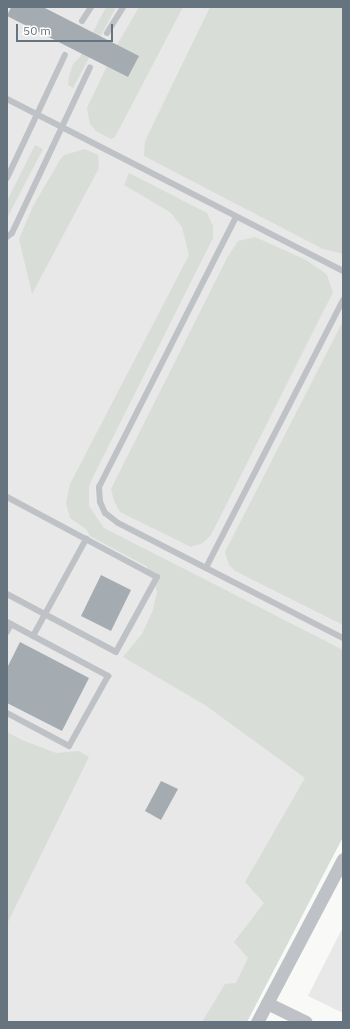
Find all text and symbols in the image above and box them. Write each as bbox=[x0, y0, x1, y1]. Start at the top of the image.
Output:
scale bar bbox=[18, 16, 115, 42]
text: 50 m bbox=[23, 23, 51, 38]

